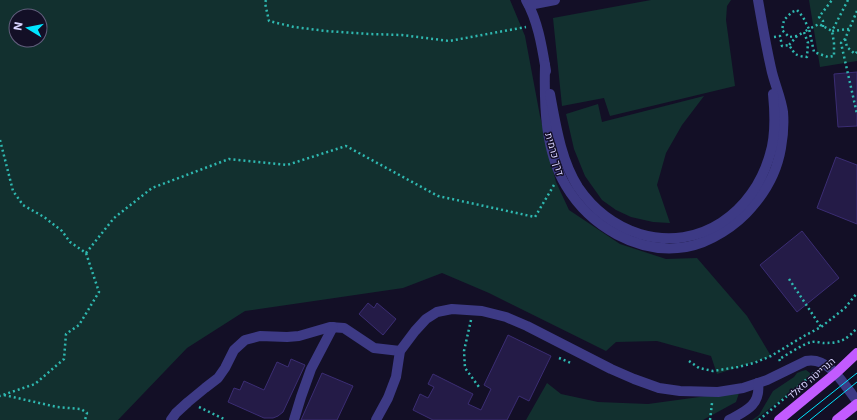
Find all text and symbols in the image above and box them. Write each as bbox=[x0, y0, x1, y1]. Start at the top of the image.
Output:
north arrow bbox=[8, 8, 48, 48]
text: N bbox=[11, 21, 26, 32]
street label: דרך כרמית bbox=[543, 131, 567, 177]
street label: הנרייטה סאלד bbox=[785, 355, 837, 401]

